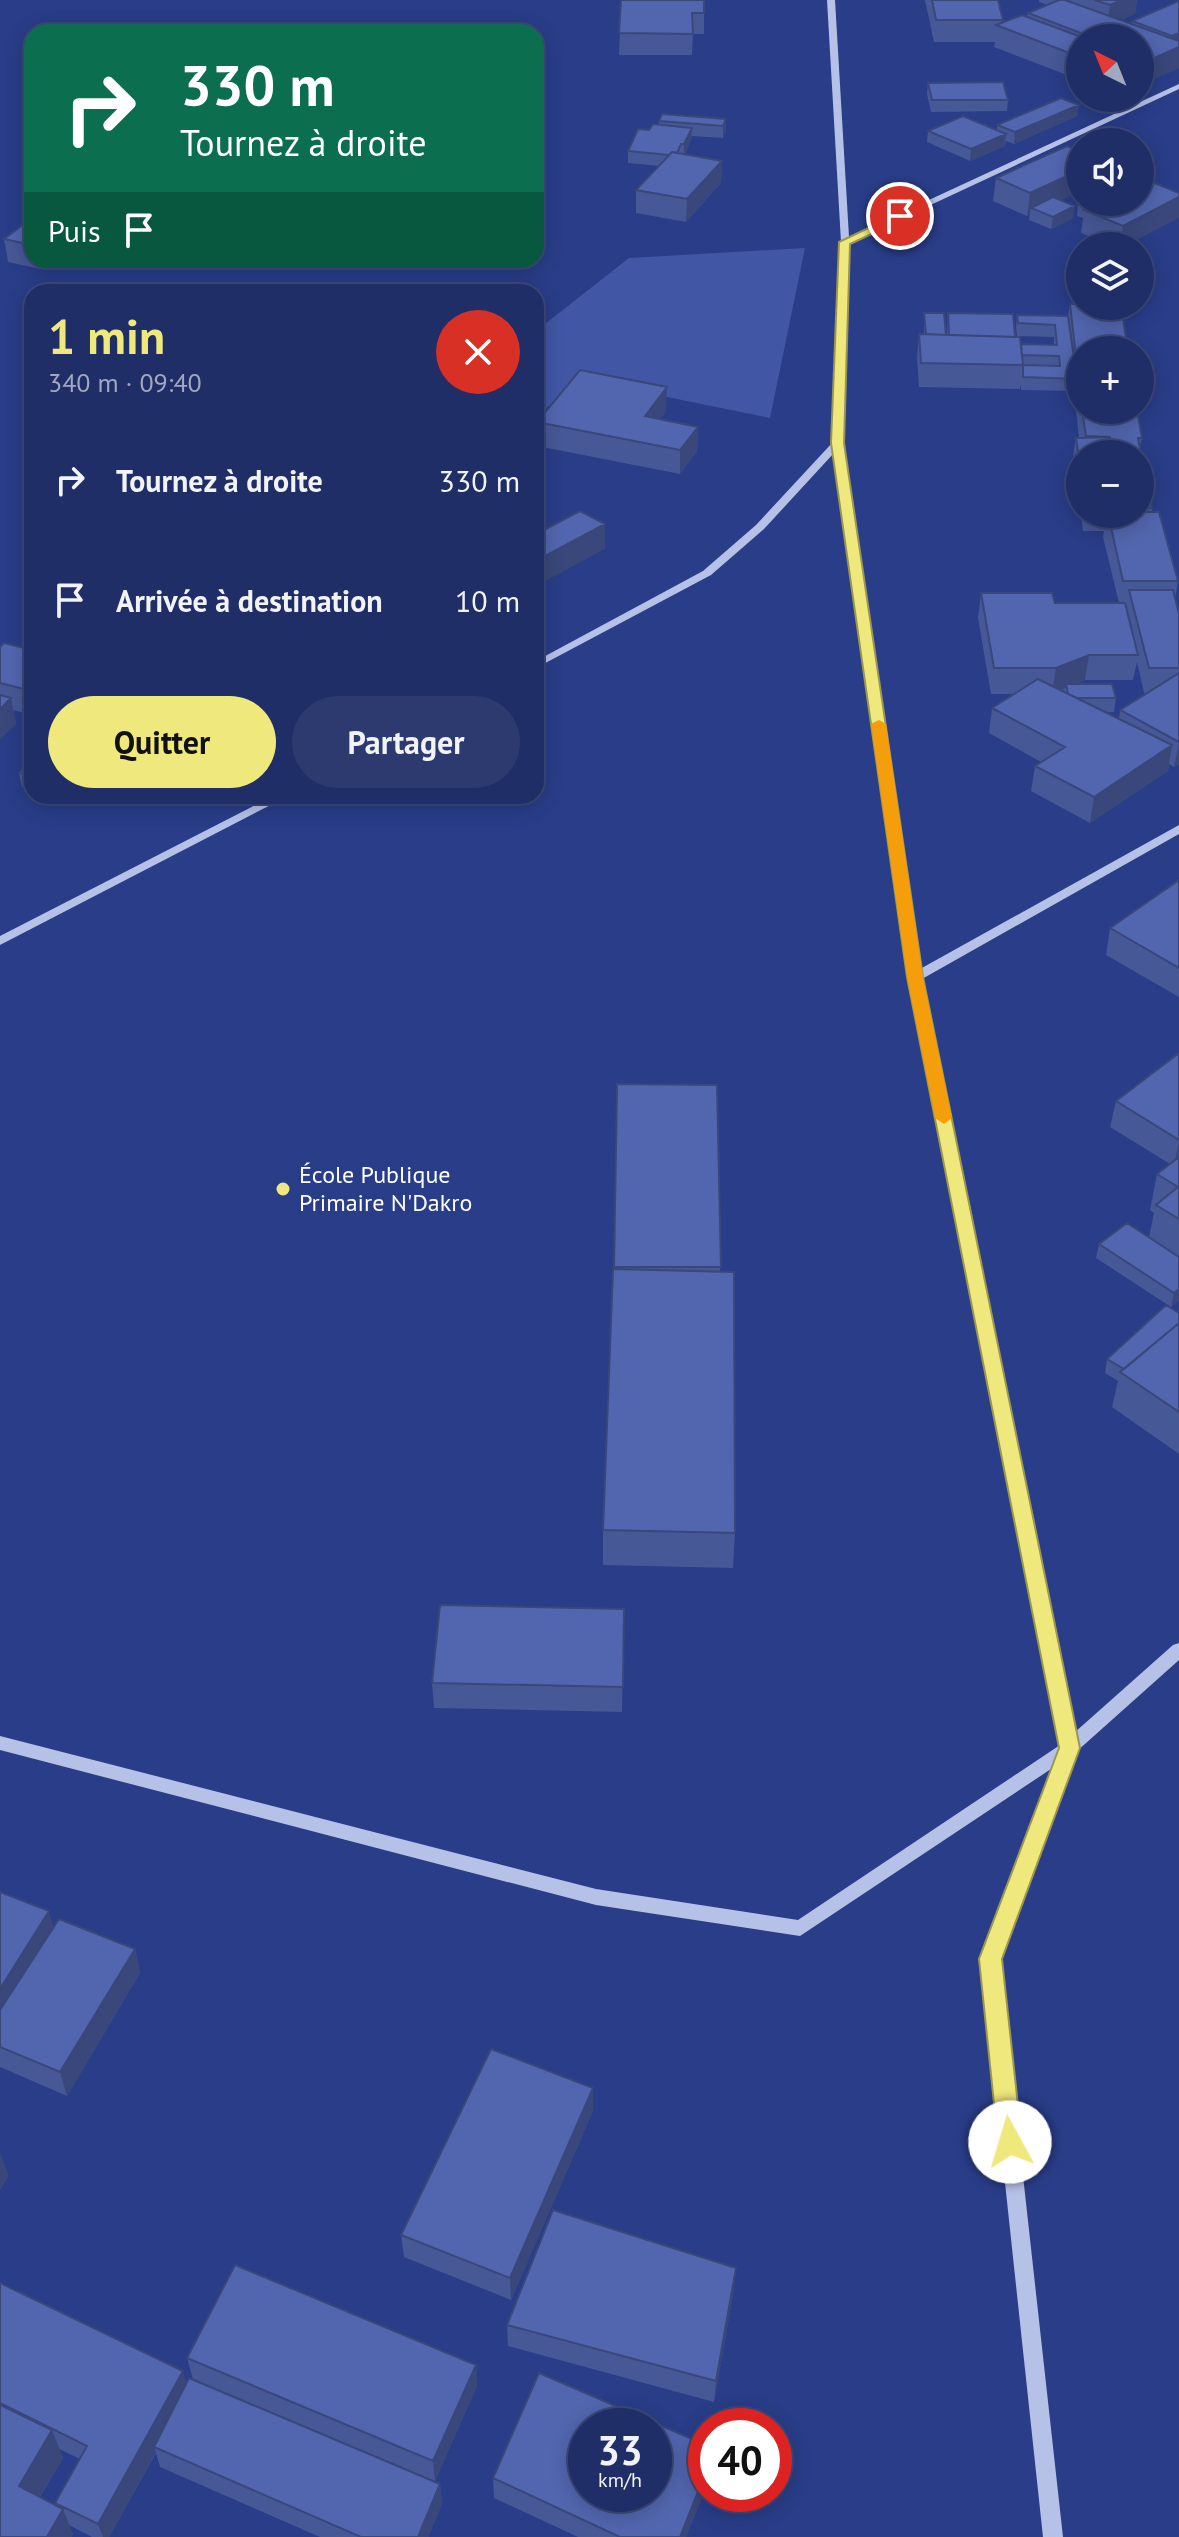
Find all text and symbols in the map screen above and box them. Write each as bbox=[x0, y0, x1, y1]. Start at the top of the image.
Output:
north arrow bbox=[1066, 24, 1154, 112]
map controls bbox=[1066, 24, 1154, 528]
text: 330 m bbox=[180, 49, 335, 121]
icon: right bbox=[48, 56, 152, 160]
text: Tournez à droite bbox=[180, 119, 427, 166]
button: sound bbox=[1066, 128, 1154, 216]
pin bbox=[866, 182, 934, 250]
icon: arrive bbox=[878, 194, 922, 238]
icon: arrive bbox=[117, 208, 161, 252]
text: Puis bbox=[48, 211, 101, 250]
button: layers bbox=[1066, 232, 1154, 320]
text: 1 min bbox=[48, 305, 165, 367]
button: close bbox=[436, 310, 520, 394]
button: + bbox=[1066, 336, 1154, 424]
text: 340 m · 09:40 bbox=[48, 366, 202, 399]
button: − bbox=[1066, 440, 1154, 528]
icon: right bbox=[48, 458, 92, 502]
text: Tournez à droite bbox=[116, 461, 323, 500]
text: 330 m bbox=[439, 461, 520, 500]
icon: arrive bbox=[48, 578, 92, 622]
text: Arrivée à destination bbox=[116, 581, 383, 620]
text: 10 m bbox=[455, 581, 520, 620]
button: Quitter bbox=[48, 696, 276, 788]
button: Partager bbox=[292, 696, 520, 788]
place label: École Publique Primaire N'Dakro bbox=[299, 1159, 472, 1218]
marker: École Publique Primaire N'Dakro bbox=[274, 1180, 292, 1198]
position arrow bbox=[968, 2100, 1052, 2184]
speed limit sign: 40 bbox=[688, 2408, 792, 2512]
text: 33 bbox=[597, 2424, 643, 2476]
text: km/h bbox=[598, 2467, 642, 2493]

